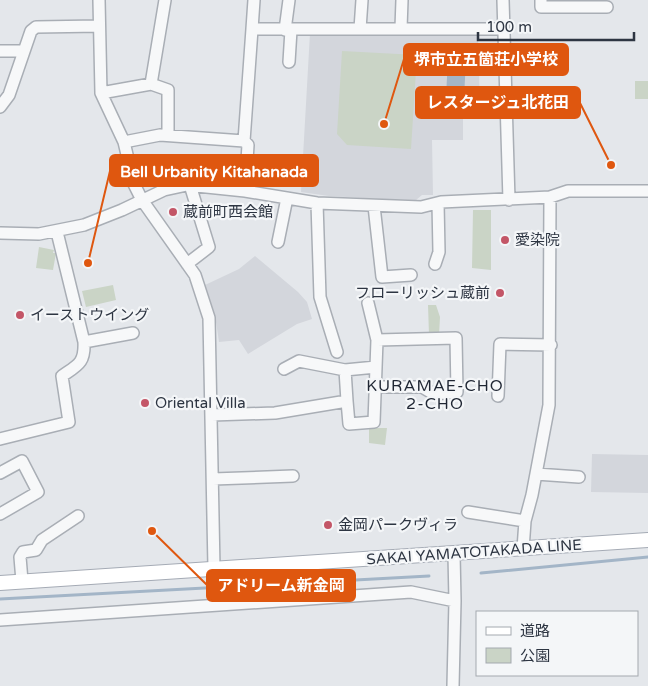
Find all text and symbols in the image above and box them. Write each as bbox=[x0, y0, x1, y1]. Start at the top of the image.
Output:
scale bar bbox=[478, 10, 634, 42]
text: 100 m bbox=[486, 18, 532, 36]
callout: 堺市立五箇荘小学校 bbox=[404, 44, 568, 75]
text: 堺市立五箇荘小学校 bbox=[414, 50, 558, 70]
callout: レスタージュ北花田 bbox=[416, 87, 580, 118]
text: レスタージュ北花田 bbox=[427, 93, 569, 113]
callout: Bell Urbanity Kitahanada bbox=[110, 155, 318, 186]
text: Bell Urbanity Kitahanada bbox=[120, 162, 308, 182]
place label: 蔵前町西会館 bbox=[183, 203, 273, 221]
marker: 蔵前町西会館 bbox=[167, 206, 179, 218]
place label: 愛染院 bbox=[515, 231, 560, 249]
marker: 愛染院 bbox=[499, 234, 511, 246]
place label: フローリッシュ蔵前 bbox=[355, 284, 490, 302]
marker: フローリッシュ蔵前 bbox=[494, 287, 506, 299]
place label: イーストウイング bbox=[30, 306, 149, 324]
marker: イーストウイング bbox=[14, 309, 26, 321]
district label: KURAMAE-CHO 2-CHO bbox=[366, 376, 504, 414]
place label: Oriental Villa bbox=[155, 394, 246, 412]
marker: Oriental Villa bbox=[139, 397, 151, 409]
place label: 金岡パークヴィラ bbox=[338, 516, 458, 534]
marker: 金岡パークヴィラ bbox=[322, 519, 334, 531]
street label: SAKAI YAMATOTAKADA LINE bbox=[366, 535, 582, 569]
callout: アドリーム新金岡 bbox=[207, 570, 355, 601]
text: アドリーム新金岡 bbox=[217, 576, 345, 596]
legend bbox=[476, 611, 638, 676]
text: 道路 bbox=[520, 622, 550, 640]
text: 公園 bbox=[520, 647, 550, 665]

